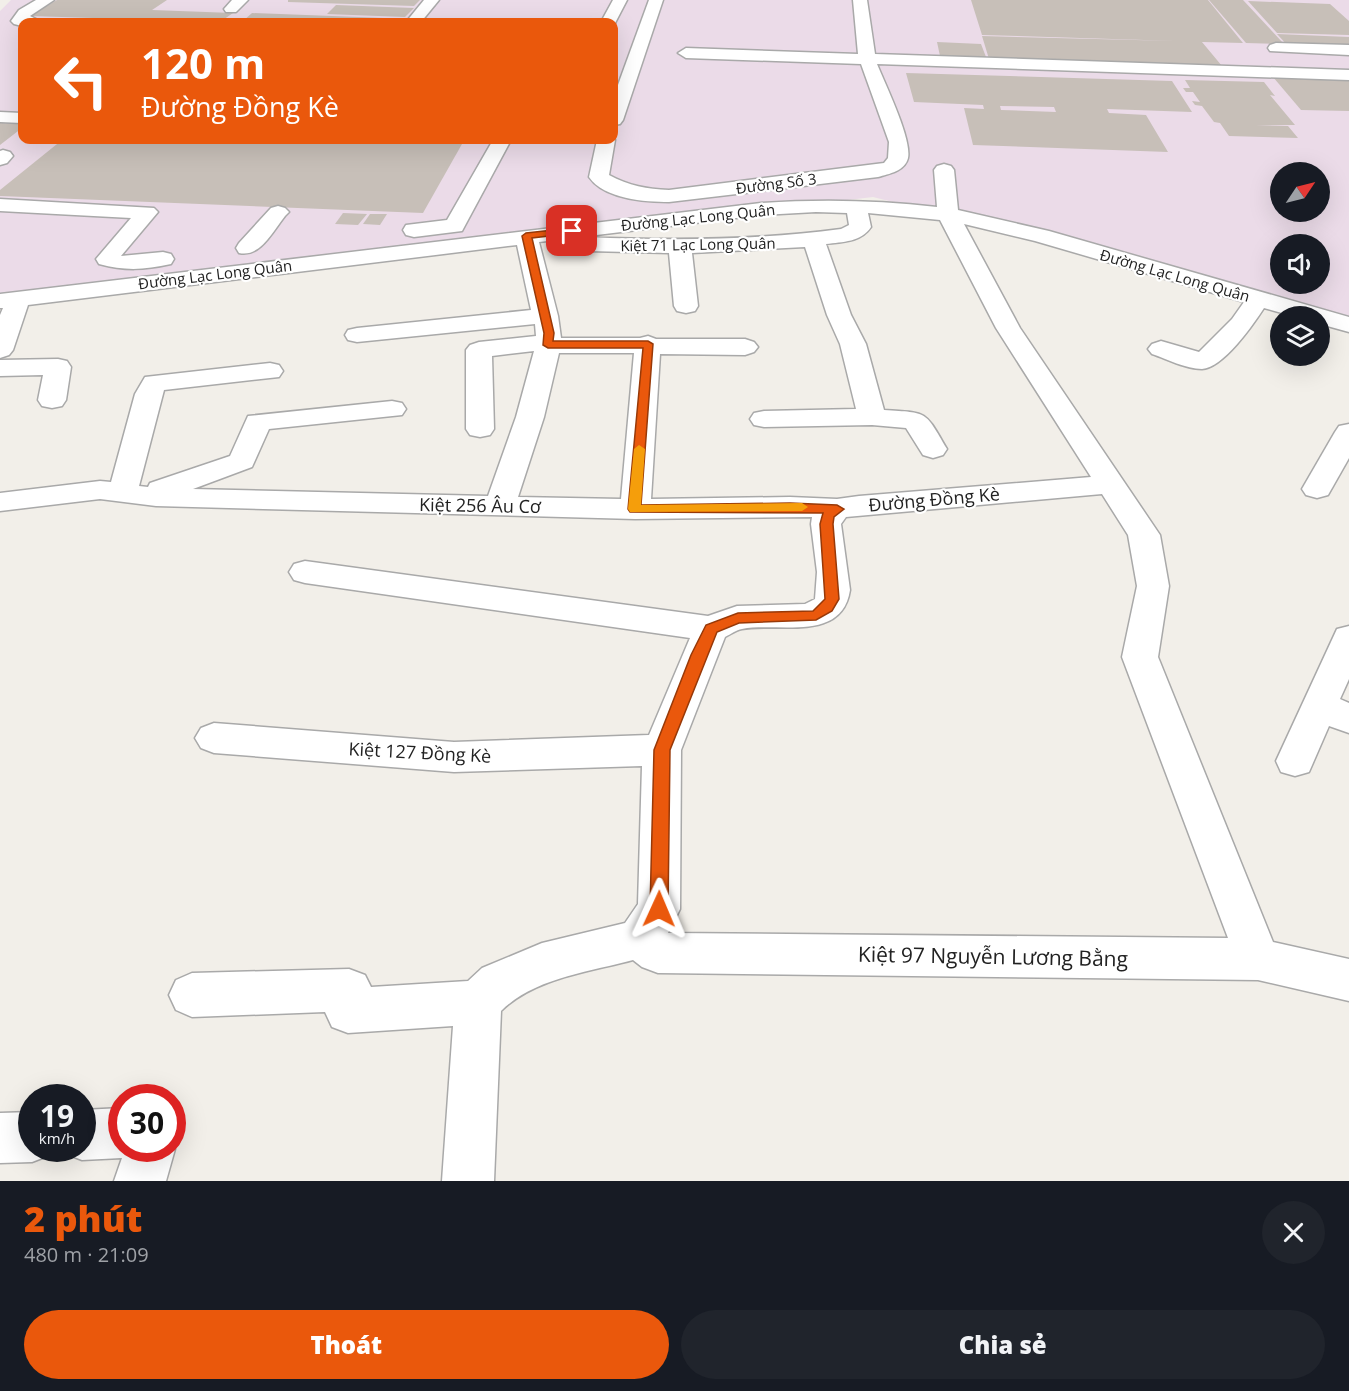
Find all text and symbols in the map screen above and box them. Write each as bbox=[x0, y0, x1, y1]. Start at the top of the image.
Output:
text: 120 m bbox=[141, 34, 265, 91]
icon: left bbox=[42, 42, 120, 120]
text: Đường Đồng Kè bbox=[141, 88, 339, 125]
north arrow bbox=[1270, 162, 1330, 222]
map controls bbox=[1270, 162, 1330, 366]
street label: Đường Số 3 bbox=[735, 168, 817, 198]
street label: Đường Lạc Long Quân bbox=[620, 199, 776, 235]
pin bbox=[546, 205, 597, 256]
icon: arrive bbox=[555, 214, 588, 247]
street label: Kiệt 71 Lạc Long Quân bbox=[620, 233, 776, 255]
button: sound bbox=[1270, 234, 1330, 294]
street label: Đường Lạc Long Quân bbox=[1098, 244, 1252, 306]
street label: Đường Lạc Long Quân bbox=[137, 255, 293, 293]
button: layers bbox=[1270, 306, 1330, 366]
street label: Đường Đồng Kè bbox=[867, 481, 1001, 517]
street label: Kiệt 256 Âu Cơ bbox=[419, 492, 542, 518]
street label: Kiệt 127 Đồng Kè bbox=[348, 736, 492, 768]
position arrow bbox=[627, 877, 691, 941]
street label: Kiệt 97 Nguyễn Lương Bằng bbox=[858, 940, 1128, 972]
speed limit sign: 30 bbox=[108, 1084, 186, 1162]
text: 19 bbox=[40, 1095, 74, 1136]
text: km/h bbox=[39, 1128, 75, 1148]
text: 2 phút bbox=[24, 1194, 142, 1243]
button: close bbox=[1262, 1201, 1325, 1264]
text: 480 m · 21:09 bbox=[24, 1241, 149, 1268]
button: Thoát bbox=[24, 1310, 669, 1379]
button: Chia sẻ bbox=[681, 1310, 1325, 1379]

